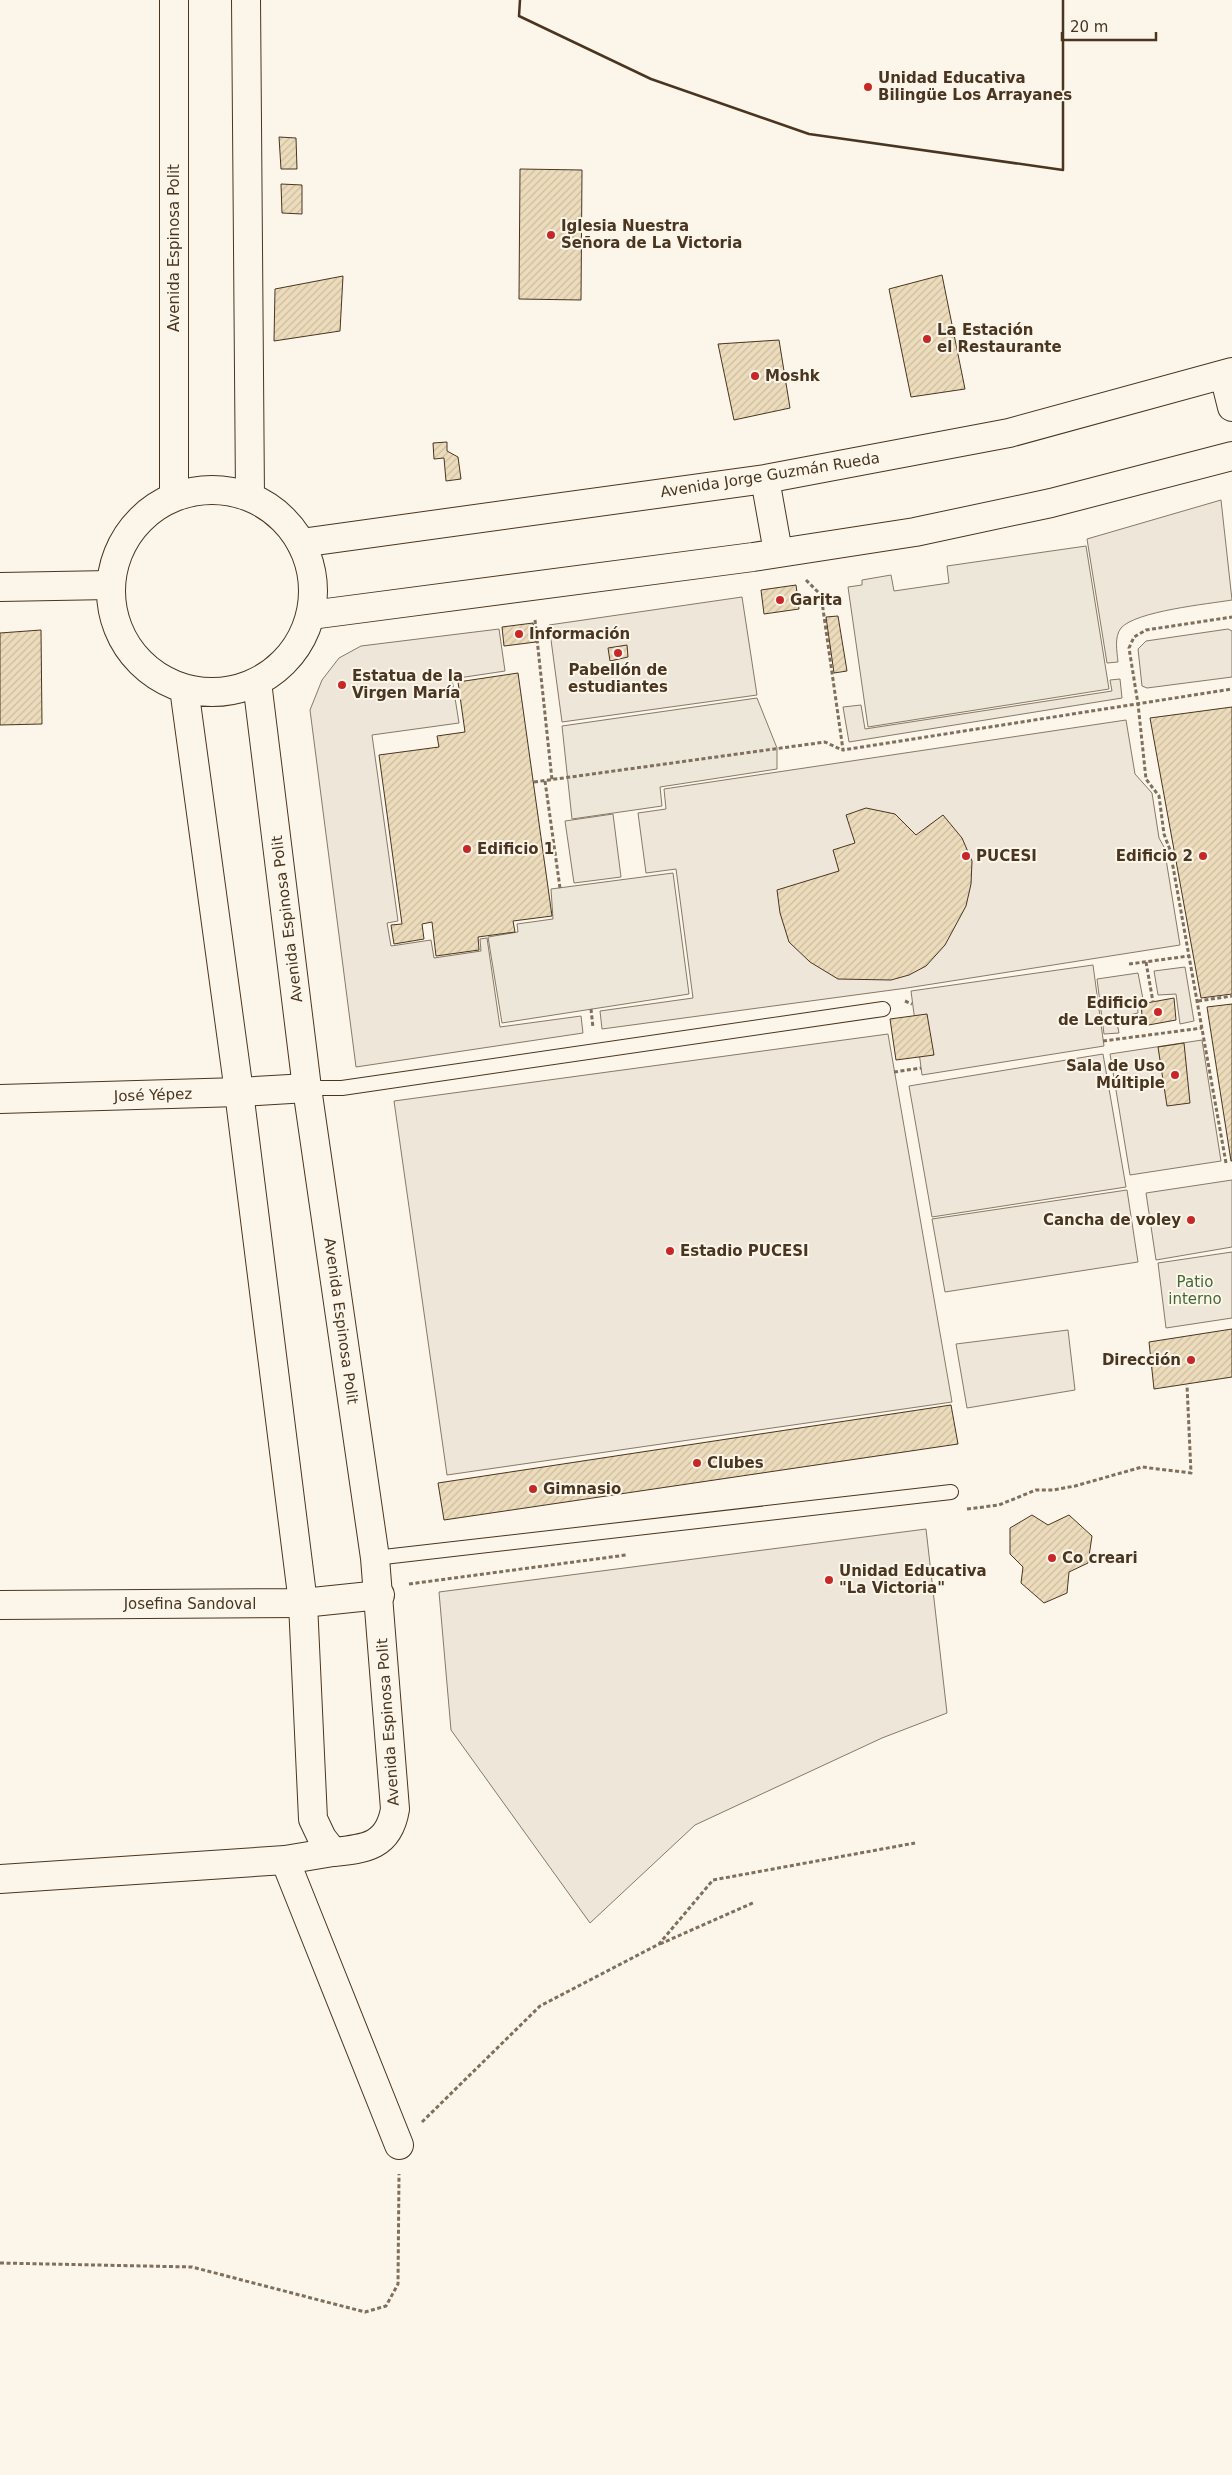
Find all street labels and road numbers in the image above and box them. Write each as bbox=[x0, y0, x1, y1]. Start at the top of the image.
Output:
street label: Avenida Espinosa Polit bbox=[165, 164, 183, 332]
street label: Avenida Jorge Guzmán Rueda bbox=[659, 449, 881, 501]
street label: Avenida Espinosa Polit bbox=[268, 834, 306, 1003]
street label: José Yépez bbox=[112, 1085, 193, 1105]
street label: Avenida Espinosa Polit bbox=[320, 1237, 362, 1406]
street label: Josefina Sandoval bbox=[123, 1595, 256, 1613]
street label: Avenida Espinosa Polit bbox=[373, 1637, 403, 1806]

